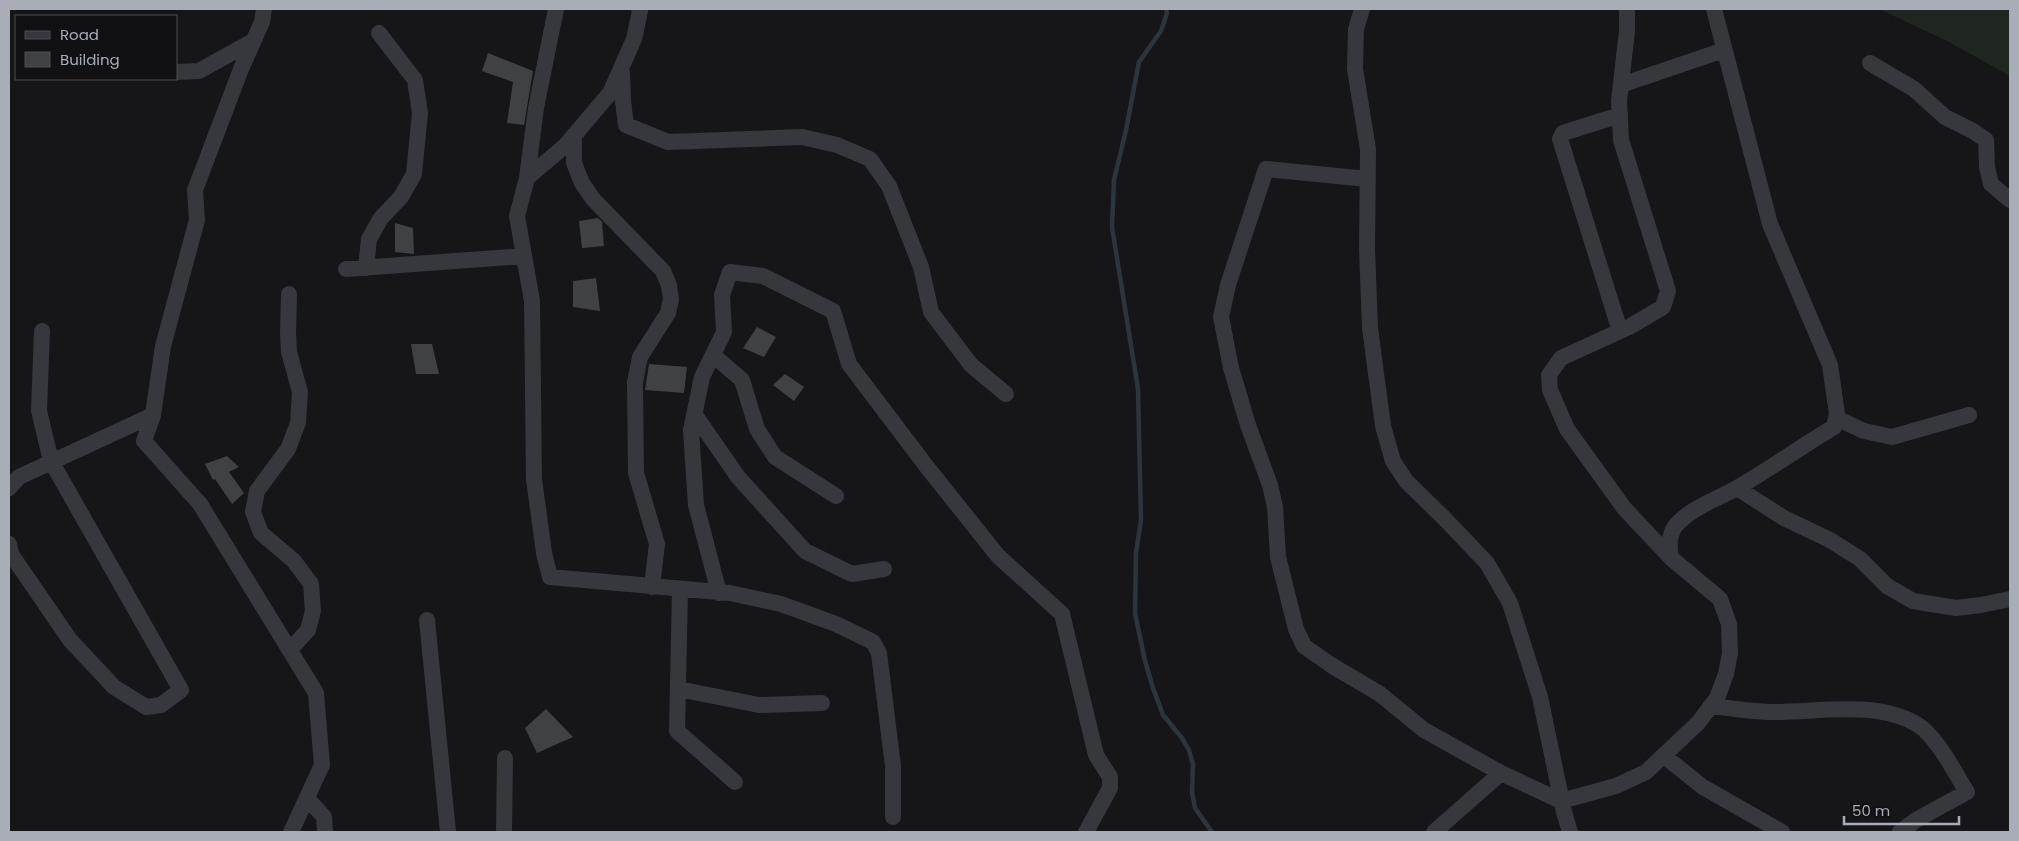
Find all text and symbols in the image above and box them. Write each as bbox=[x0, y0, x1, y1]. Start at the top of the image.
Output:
legend bbox=[15, 15, 178, 80]
text: Road bbox=[60, 24, 99, 45]
text: Building bbox=[60, 49, 120, 70]
scale bar bbox=[1844, 794, 1959, 826]
text: 50 m bbox=[1852, 800, 1890, 821]

